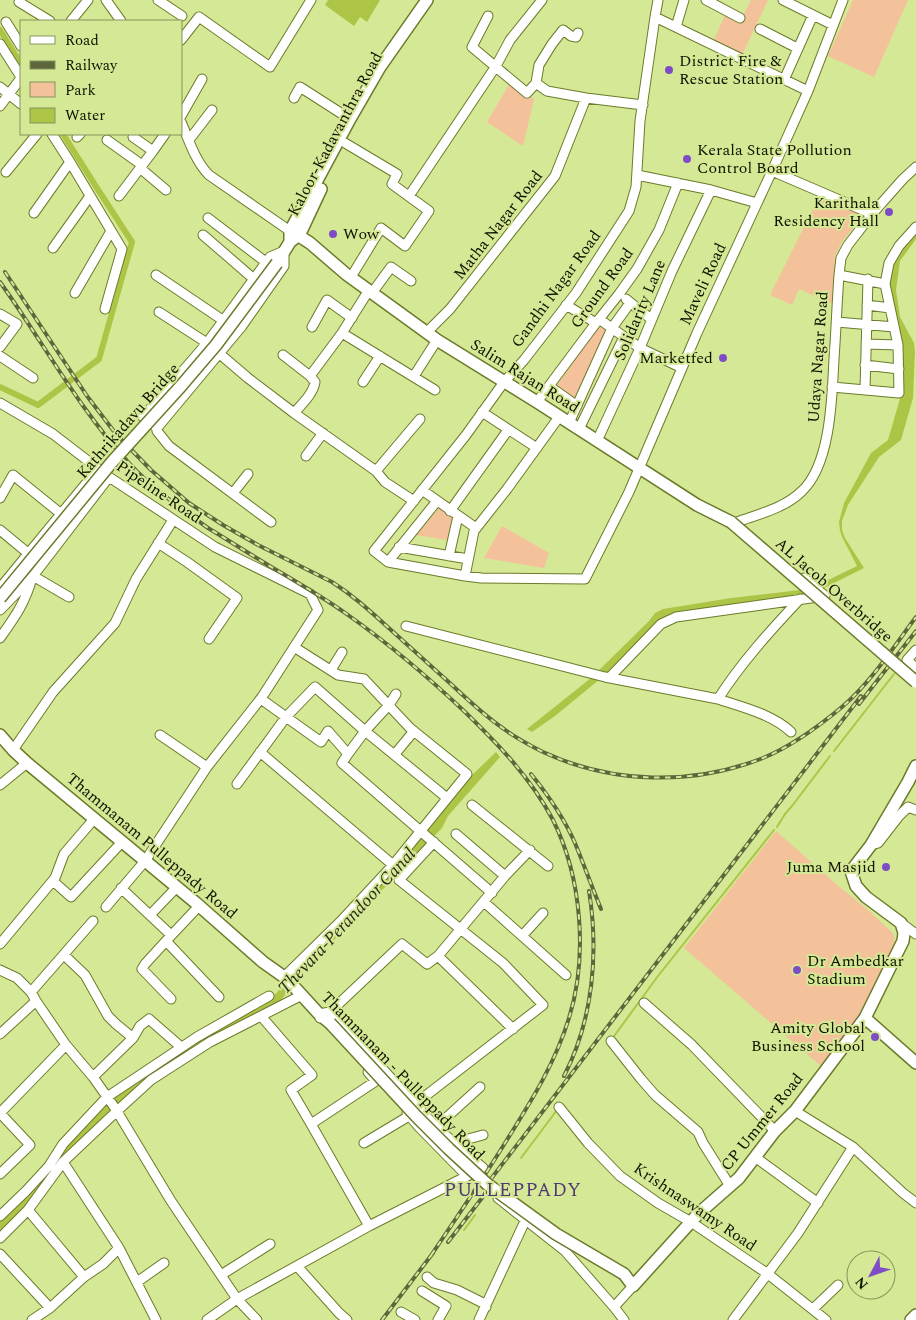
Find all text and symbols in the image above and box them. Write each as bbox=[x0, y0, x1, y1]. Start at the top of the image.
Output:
legend bbox=[20, 20, 182, 135]
text: Road bbox=[65, 29, 99, 52]
street label: Kaloor-Kadavanthra Road bbox=[281, 47, 389, 220]
place label: District Fire & Rescue Station bbox=[679, 49, 783, 91]
text: Railway bbox=[65, 54, 118, 77]
marker: District Fire & Rescue Station bbox=[663, 64, 675, 76]
text: Park bbox=[65, 79, 96, 102]
text: Water bbox=[65, 104, 105, 127]
place label: Kerala State Pollution Control Board bbox=[697, 138, 852, 180]
marker: Kerala State Pollution Control Board bbox=[681, 153, 693, 165]
street label: Matha Nagar Road bbox=[448, 165, 548, 285]
place label: Karithala Residency Hall bbox=[773, 191, 879, 233]
marker: Karithala Residency Hall bbox=[883, 206, 895, 218]
place label: Wow bbox=[343, 222, 380, 246]
street label: Gandhi Nagar Road bbox=[505, 225, 607, 353]
marker: Wow bbox=[327, 228, 339, 240]
street label: Maveli Road bbox=[673, 239, 733, 329]
street label: Ground Road bbox=[564, 243, 640, 333]
street label: Solidarity Lane bbox=[608, 256, 672, 364]
street label: Udaya Nagar Road bbox=[801, 290, 835, 424]
street label: Salim Rajan Road bbox=[466, 333, 584, 419]
place label: Marketfed bbox=[639, 346, 713, 370]
marker: Marketfed bbox=[717, 352, 729, 364]
street label: Kathrikadavu Bridge bbox=[71, 358, 185, 484]
street label: Pipeline Road bbox=[111, 454, 207, 530]
street label: AL Jacob Overbridge bbox=[770, 532, 898, 648]
street label: Thammanam Pulleppady Road bbox=[61, 767, 243, 925]
water label: Thevara-Perandoor Canal bbox=[272, 841, 423, 1000]
place label: Juma Masjid bbox=[786, 855, 876, 879]
marker: Juma Masjid bbox=[880, 861, 892, 873]
place label: Dr Ambedkar Stadium bbox=[807, 949, 904, 991]
marker: Dr Ambedkar Stadium bbox=[791, 964, 803, 976]
street label: Thammanam - Pulleppady Road bbox=[316, 986, 491, 1166]
place label: Amity Global Business School bbox=[751, 1016, 865, 1058]
marker: Amity Global Business School bbox=[869, 1031, 881, 1043]
street label: CP Ummer Road bbox=[715, 1068, 809, 1176]
street label: Krishnaswamy Road bbox=[628, 1157, 762, 1257]
district label: PULLEPPADY bbox=[444, 1176, 582, 1205]
north arrow bbox=[846, 1250, 896, 1300]
text: N bbox=[850, 1272, 873, 1294]

